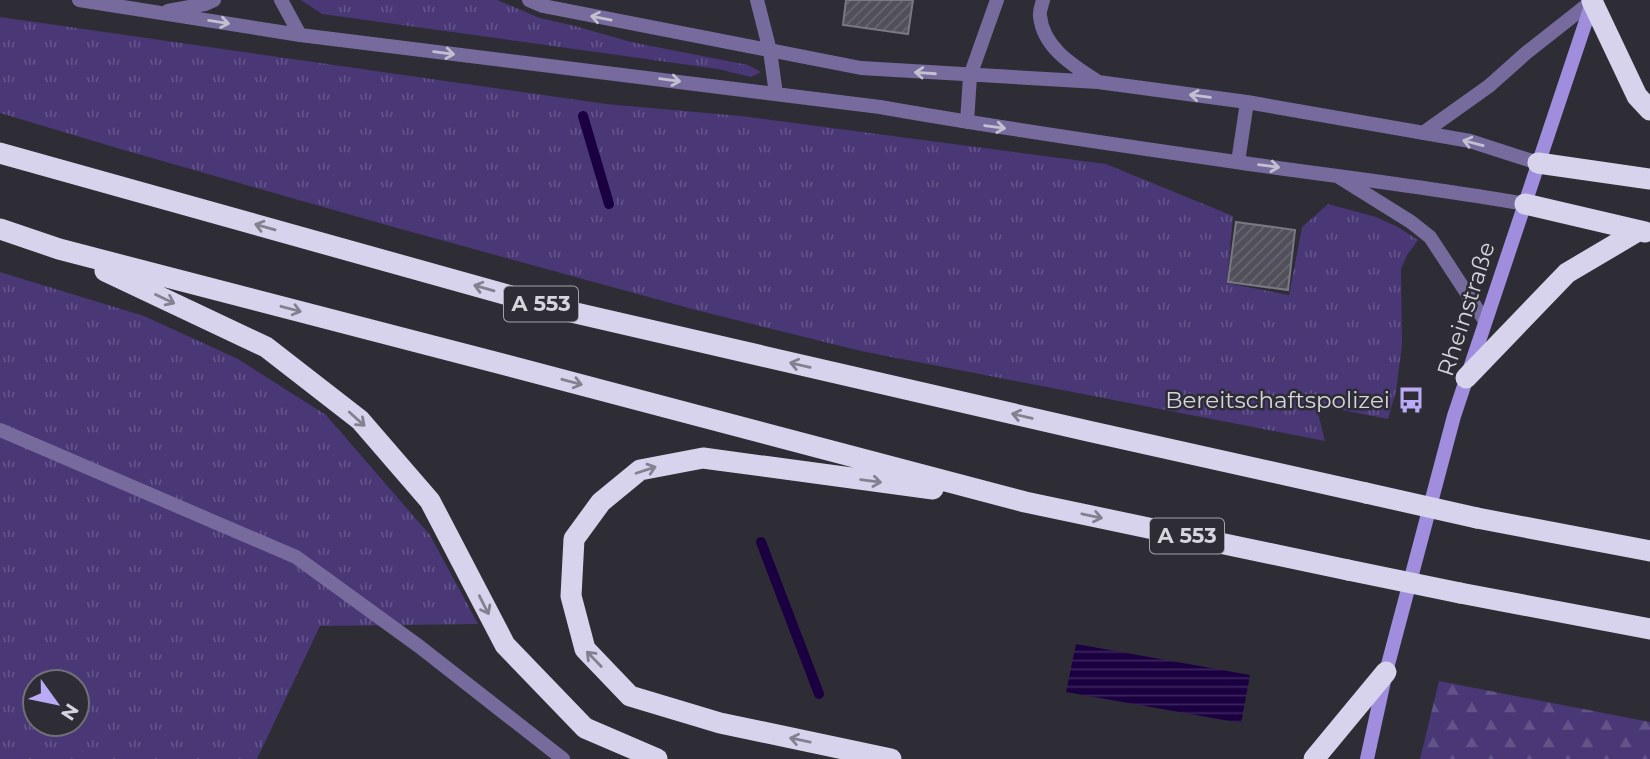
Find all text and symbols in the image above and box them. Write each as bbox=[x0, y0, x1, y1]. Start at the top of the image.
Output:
one-way arrow bbox=[590, 11, 613, 24]
one-way arrow bbox=[207, 16, 230, 29]
one-way arrow bbox=[432, 46, 455, 59]
one-way arrow bbox=[914, 66, 937, 79]
one-way arrow bbox=[658, 74, 681, 87]
one-way arrow bbox=[1189, 89, 1212, 102]
one-way arrow bbox=[983, 120, 1006, 133]
one-way arrow bbox=[1462, 136, 1485, 149]
one-way arrow bbox=[1257, 160, 1280, 173]
one-way arrow bbox=[254, 220, 277, 233]
street label: Rheinstraße bbox=[1431, 238, 1501, 380]
one-way arrow bbox=[473, 281, 495, 294]
road number: A 553 bbox=[504, 286, 578, 322]
one-way arrow bbox=[154, 293, 175, 307]
one-way arrow bbox=[279, 303, 302, 316]
one-way arrow bbox=[789, 358, 812, 371]
one-way arrow bbox=[560, 376, 583, 389]
bus stop icon: Bereitschaftspolizei bbox=[1396, 385, 1426, 415]
place label: Bereitschaftspolizei bbox=[1165, 386, 1390, 414]
one-way arrow bbox=[1011, 409, 1034, 422]
one-way arrow bbox=[348, 411, 366, 427]
one-way arrow bbox=[635, 463, 657, 475]
one-way arrow bbox=[859, 475, 881, 488]
one-way arrow bbox=[1080, 510, 1103, 524]
road number: A 553 bbox=[1150, 518, 1224, 554]
one-way arrow bbox=[478, 594, 491, 615]
one-way arrow bbox=[586, 650, 603, 667]
north arrow bbox=[21, 668, 91, 738]
text: N bbox=[56, 699, 84, 725]
one-way arrow bbox=[789, 732, 812, 746]

